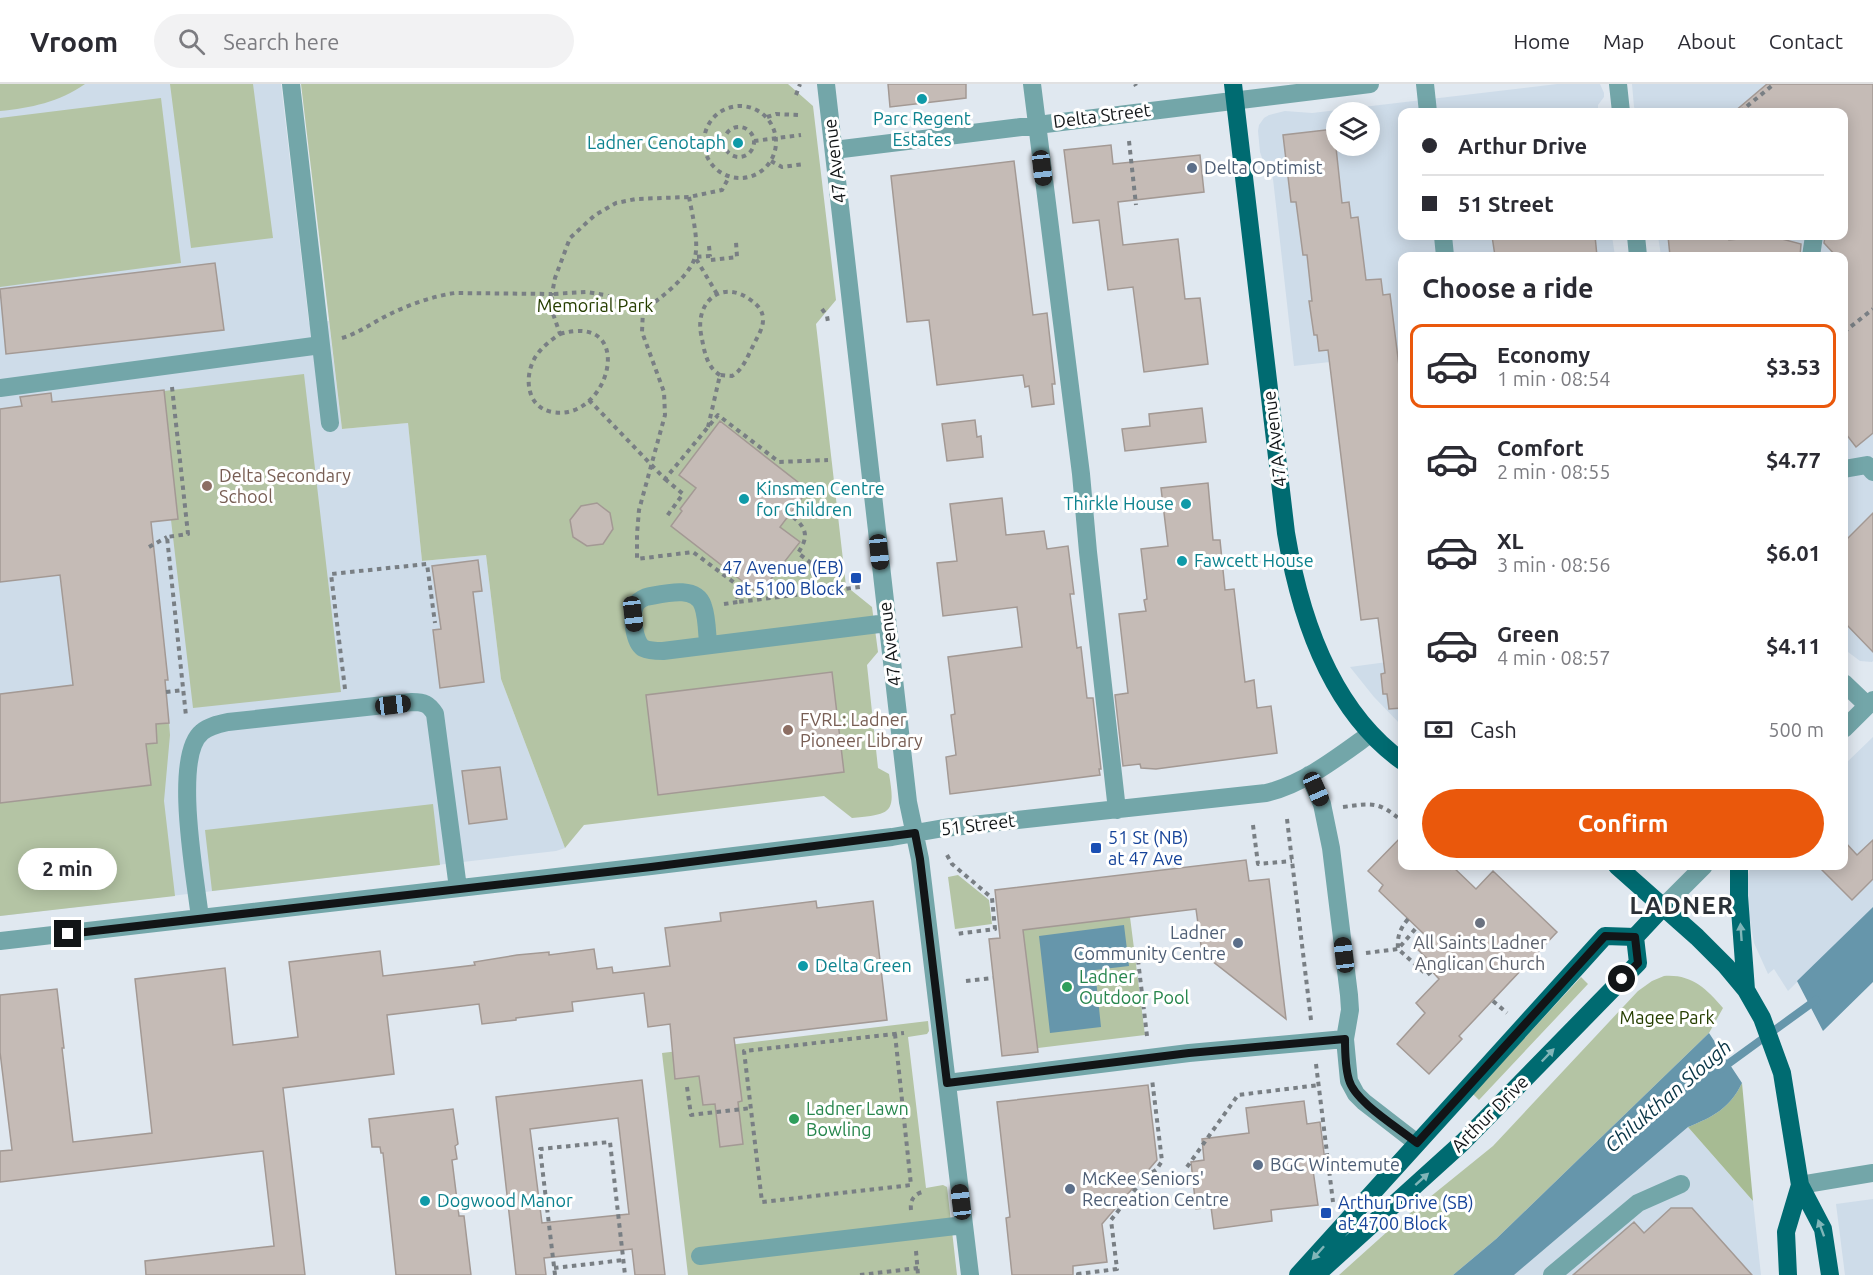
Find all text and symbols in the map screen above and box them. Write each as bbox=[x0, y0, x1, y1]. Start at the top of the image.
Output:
search box bbox=[154, 14, 574, 68]
icon: search bbox=[175, 25, 208, 58]
text: Vroom bbox=[30, 26, 118, 57]
text: Search here bbox=[223, 29, 339, 54]
text: Home bbox=[1513, 29, 1570, 53]
text: Map bbox=[1603, 29, 1644, 53]
text: About bbox=[1677, 29, 1736, 53]
text: Contact bbox=[1769, 29, 1843, 53]
marker: Parc Regent Estates bbox=[915, 92, 929, 106]
street label: Delta Street bbox=[1052, 99, 1152, 131]
map controls bbox=[1326, 102, 1380, 156]
button: layers bbox=[1326, 102, 1380, 156]
place label: Parc Regent Estates bbox=[873, 108, 971, 149]
street label: 47 Avenue bbox=[819, 118, 849, 205]
place label: Ladner Cenotaph bbox=[587, 132, 726, 152]
text: Arthur Drive bbox=[1458, 133, 1587, 158]
marker: Ladner Cenotaph bbox=[731, 136, 745, 150]
car bbox=[1031, 149, 1053, 187]
place label: Delta Optimist bbox=[1204, 157, 1323, 177]
marker: Delta Optimist bbox=[1185, 161, 1199, 175]
text: 51 Street bbox=[1458, 191, 1554, 216]
text: Choose a ride bbox=[1422, 273, 1594, 303]
park label: Memorial Park bbox=[537, 295, 653, 315]
icon: car bbox=[1425, 339, 1479, 393]
text: Economy bbox=[1497, 342, 1590, 367]
text: $3.53 bbox=[1766, 354, 1821, 379]
text: 1 min · 08:54 bbox=[1497, 367, 1611, 390]
street label: 47A Avenue bbox=[1258, 390, 1290, 488]
icon: car bbox=[1425, 432, 1479, 486]
text: Comfort bbox=[1497, 435, 1584, 460]
text: $4.77 bbox=[1766, 447, 1821, 472]
text: 2 min · 08:55 bbox=[1497, 460, 1611, 483]
place label: Delta Secondary School bbox=[219, 465, 351, 506]
place label: Kinsmen Centre for Children bbox=[756, 478, 885, 519]
marker: Delta Secondary School bbox=[200, 479, 214, 493]
marker: Kinsmen Centre for Children bbox=[737, 492, 751, 506]
place label: Thirkle House bbox=[1064, 493, 1174, 513]
marker: Thirkle House bbox=[1179, 497, 1193, 511]
icon: car bbox=[1425, 525, 1479, 579]
text: XL bbox=[1497, 528, 1524, 553]
car bbox=[868, 533, 890, 571]
text: $6.01 bbox=[1766, 540, 1821, 565]
place label: Fawcett House bbox=[1194, 550, 1314, 570]
text: 3 min · 08:56 bbox=[1497, 553, 1611, 576]
marker: Fawcett House bbox=[1175, 554, 1189, 568]
place label: 47 Avenue (EB) at 5100 Block bbox=[722, 557, 844, 598]
marker: 47 Avenue (EB) at 5100 Block bbox=[849, 571, 863, 585]
car bbox=[622, 595, 644, 633]
street label: 47 Avenue bbox=[874, 601, 904, 688]
icon: car bbox=[1425, 618, 1479, 672]
text: Green bbox=[1497, 621, 1559, 646]
text: $4.11 bbox=[1766, 633, 1821, 658]
text: 4 min · 08:57 bbox=[1497, 646, 1611, 669]
car bbox=[374, 694, 412, 716]
place label: FVRL: Ladner Pioneer Library bbox=[800, 709, 923, 750]
icon: cash bbox=[1422, 713, 1455, 746]
text: Cash bbox=[1470, 717, 1517, 742]
text: 500 m bbox=[1768, 718, 1824, 741]
marker: FVRL: Ladner Pioneer Library bbox=[781, 723, 795, 737]
car bbox=[1300, 769, 1332, 809]
button: Confirm bbox=[1422, 789, 1824, 858]
street label: 51 Street bbox=[940, 810, 1016, 838]
place label: 51 St (NB) at 47 Ave bbox=[1108, 827, 1188, 868]
marker: 51 St (NB) at 47 Ave bbox=[1089, 841, 1103, 855]
callout: 2 min bbox=[19, 847, 118, 889]
text: 2 min bbox=[42, 857, 93, 880]
district label: LADNER bbox=[1629, 892, 1735, 919]
marker: All Saints Ladner Anglican Church bbox=[1473, 916, 1487, 930]
route end bbox=[54, 920, 81, 947]
place label: Ladner Community Centre bbox=[1074, 922, 1226, 963]
one-way arrow bbox=[1737, 922, 1746, 941]
place label: All Saints Ladner Anglican Church bbox=[1413, 932, 1547, 973]
marker: Ladner Community Centre bbox=[1231, 936, 1245, 950]
car bbox=[1333, 936, 1355, 974]
place label: Delta Green bbox=[815, 955, 912, 975]
marker: Delta Green bbox=[796, 959, 810, 973]
route start bbox=[1608, 965, 1635, 992]
place label: Ladner Outdoor Pool bbox=[1079, 966, 1189, 1007]
marker: Ladner Outdoor Pool bbox=[1060, 980, 1074, 994]
park label: Magee Park bbox=[1619, 1007, 1715, 1027]
water label: Chilukthan Slough bbox=[1600, 1035, 1736, 1157]
one-way arrow bbox=[1541, 1047, 1555, 1062]
street label: Arthur Drive bbox=[1447, 1071, 1532, 1156]
place label: Ladner Lawn Bowling bbox=[806, 1098, 909, 1139]
marker: Ladner Lawn Bowling bbox=[787, 1112, 801, 1126]
place label: BGC Wintemute bbox=[1270, 1154, 1400, 1174]
marker: BGC Wintemute bbox=[1251, 1158, 1265, 1172]
place label: McKee Seniors' Recreation Centre bbox=[1082, 1168, 1229, 1209]
one-way arrow bbox=[1414, 1173, 1429, 1186]
marker: McKee Seniors' Recreation Centre bbox=[1063, 1182, 1077, 1196]
car bbox=[950, 1183, 972, 1221]
place label: Dogwood Manor bbox=[437, 1190, 573, 1210]
place label: Arthur Drive (SB) at 4700 Block bbox=[1338, 1192, 1474, 1233]
marker: Dogwood Manor bbox=[418, 1194, 432, 1208]
marker: Arthur Drive (SB) at 4700 Block bbox=[1319, 1206, 1333, 1220]
one-way arrow bbox=[1815, 1219, 1825, 1237]
one-way arrow bbox=[1312, 1245, 1325, 1260]

